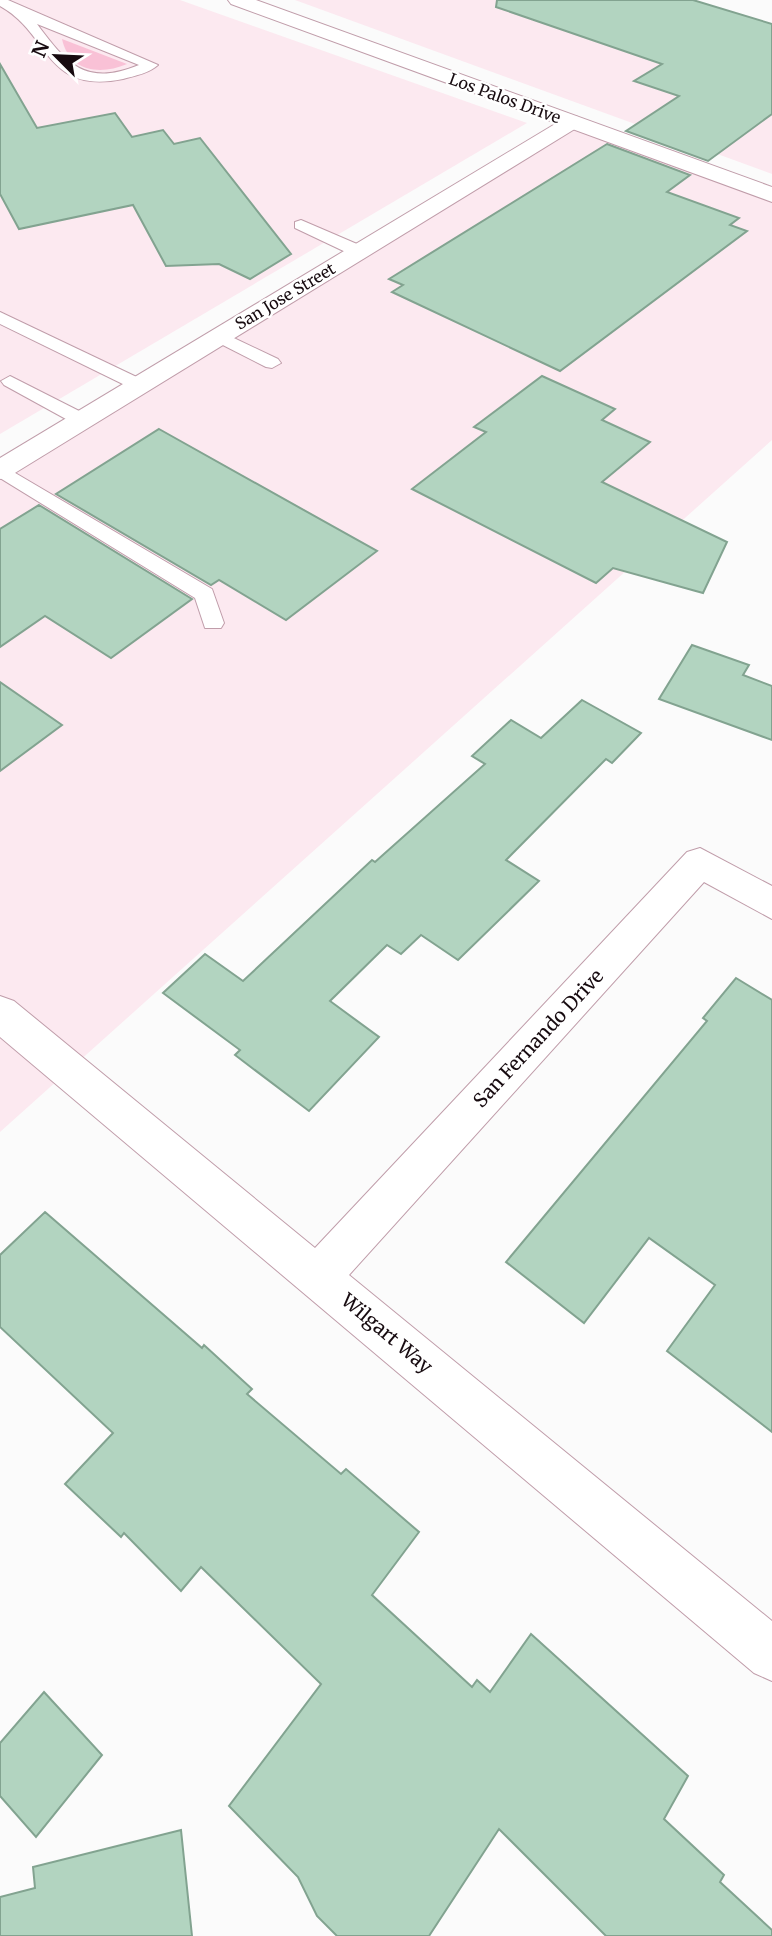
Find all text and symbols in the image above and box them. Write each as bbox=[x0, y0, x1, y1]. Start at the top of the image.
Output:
north arrow bbox=[21, 21, 91, 91]
text: N bbox=[26, 37, 54, 61]
street label: Los Palos Drive bbox=[446, 69, 564, 127]
street label: San Jose Street bbox=[231, 258, 339, 334]
street label: San Fernando Drive bbox=[468, 964, 608, 1112]
street label: Wilgart Way bbox=[336, 1287, 438, 1378]

